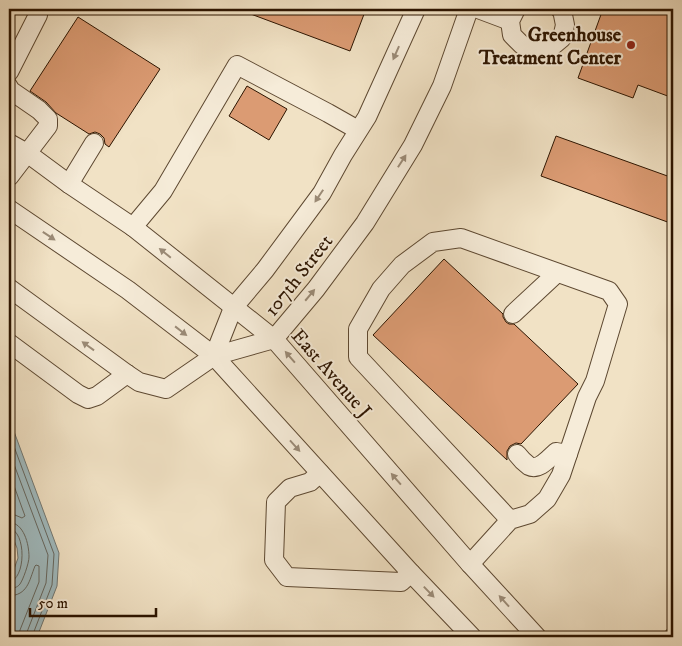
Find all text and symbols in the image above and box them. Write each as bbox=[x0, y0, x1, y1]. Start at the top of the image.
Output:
place label: Greenhouse Treatment Center bbox=[478, 23, 622, 71]
marker: Greenhouse Treatment Center bbox=[625, 39, 637, 51]
one-way arrow bbox=[392, 46, 400, 60]
one-way arrow bbox=[397, 155, 407, 168]
one-way arrow bbox=[314, 189, 324, 203]
street label: 107th Street bbox=[259, 230, 339, 322]
one-way arrow bbox=[42, 231, 56, 241]
one-way arrow bbox=[159, 248, 172, 259]
one-way arrow bbox=[305, 289, 316, 302]
street label: East Avenue J bbox=[285, 324, 376, 424]
one-way arrow bbox=[174, 325, 187, 336]
one-way arrow bbox=[81, 341, 94, 351]
one-way arrow bbox=[284, 350, 295, 363]
one-way arrow bbox=[290, 439, 301, 452]
one-way arrow bbox=[391, 473, 402, 486]
one-way arrow bbox=[422, 585, 434, 597]
scale bar bbox=[30, 586, 156, 618]
text: 50 m bbox=[38, 594, 68, 613]
one-way arrow bbox=[498, 596, 510, 608]

